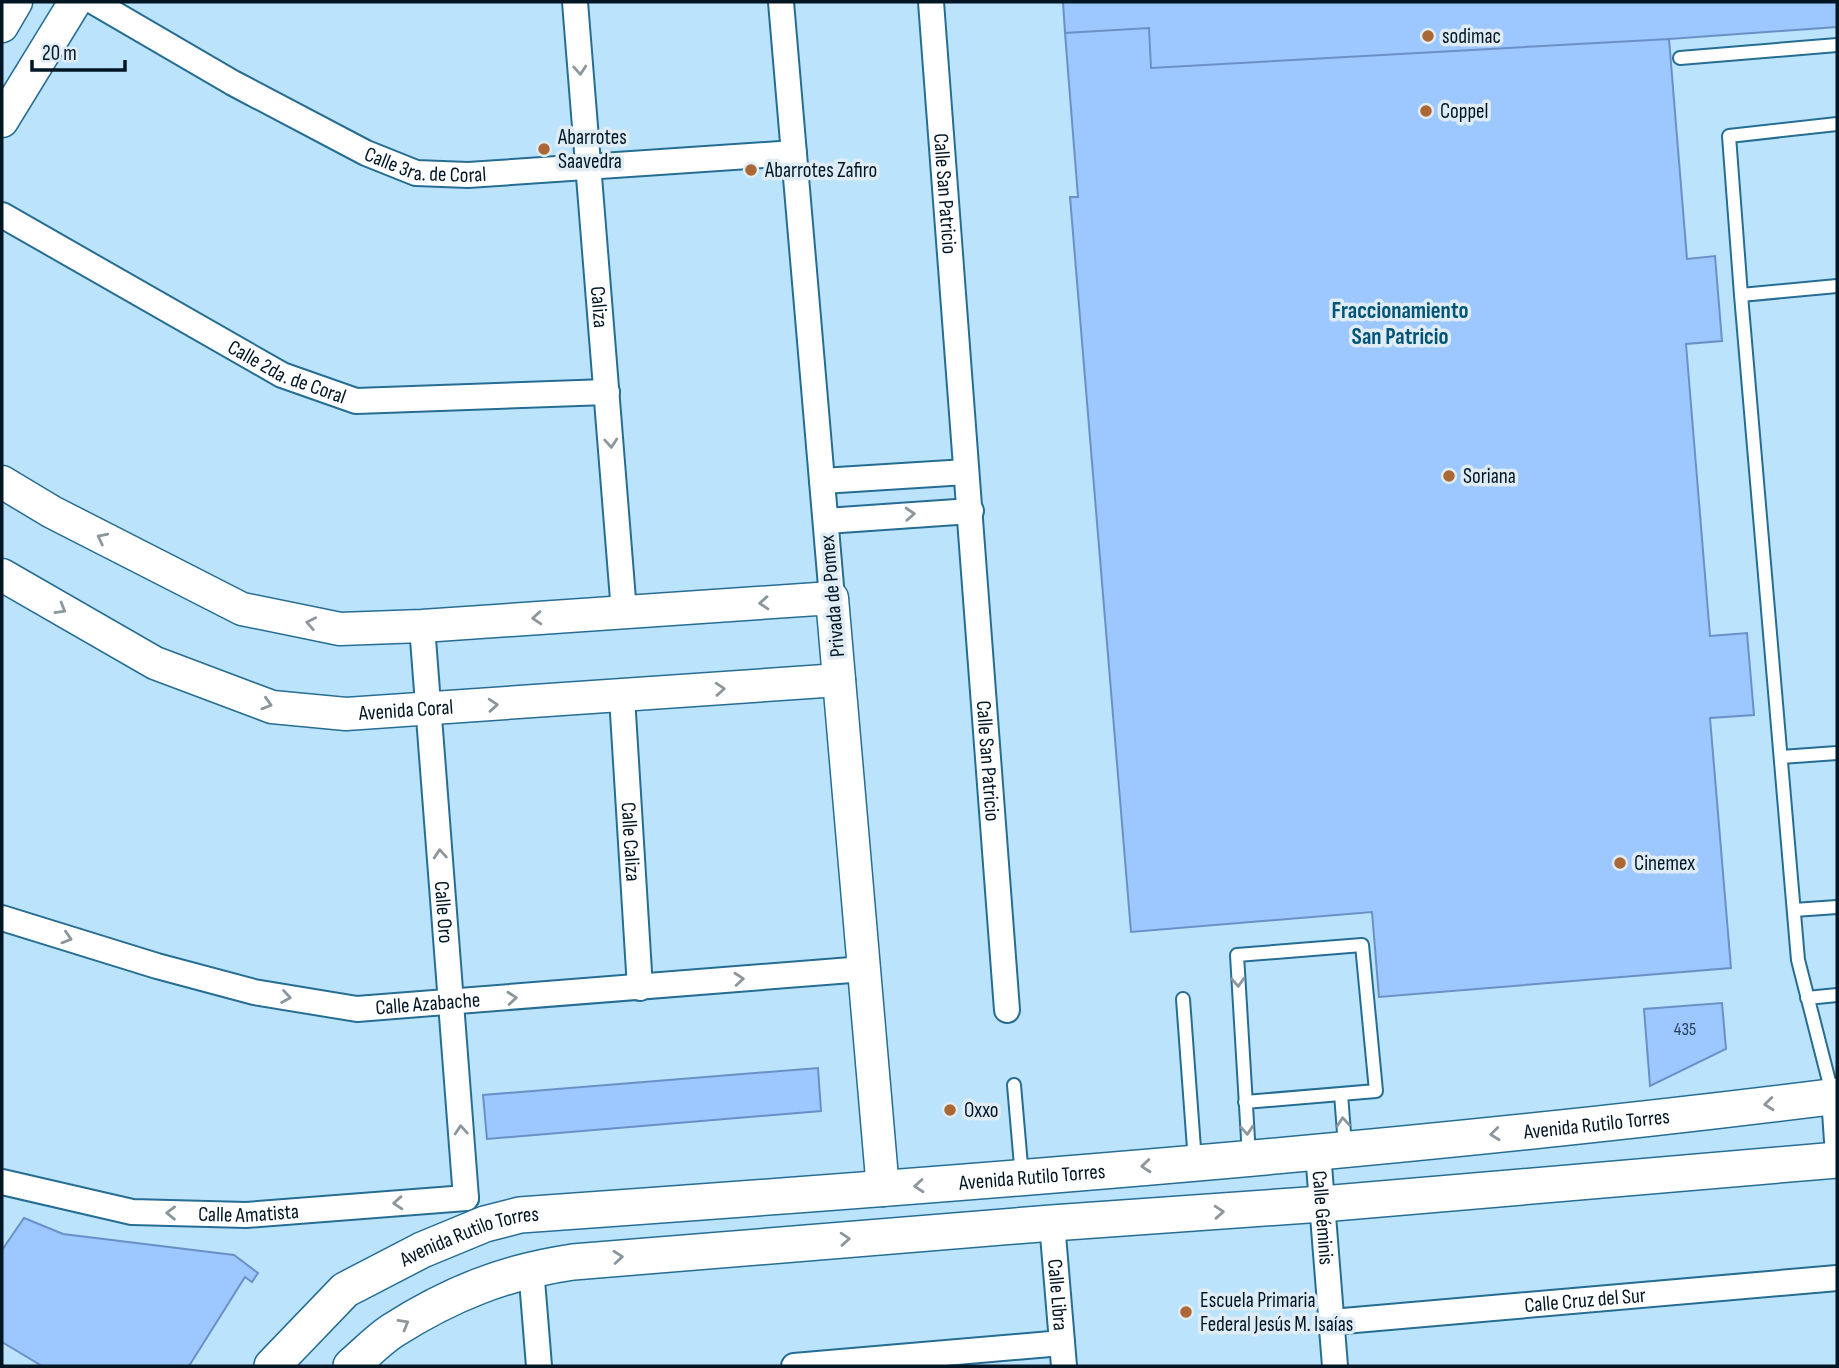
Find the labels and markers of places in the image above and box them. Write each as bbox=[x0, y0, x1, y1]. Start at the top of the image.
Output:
place label: sodimac bbox=[1442, 24, 1501, 49]
marker: sodimac bbox=[1420, 28, 1436, 44]
place label: Coppel bbox=[1440, 99, 1488, 124]
marker: Coppel bbox=[1418, 103, 1434, 119]
place label: Abarrotes Saavedra bbox=[557, 125, 627, 174]
marker: Abarrotes Saavedra bbox=[536, 141, 552, 157]
place label: Abarrotes Zafiro bbox=[764, 158, 877, 183]
marker: Abarrotes Zafiro bbox=[743, 162, 759, 178]
place label: Soriana bbox=[1463, 464, 1516, 489]
marker: Soriana bbox=[1441, 468, 1457, 484]
place label: Cinemex bbox=[1634, 851, 1695, 876]
marker: Cinemex bbox=[1612, 855, 1628, 871]
place label: Oxxo bbox=[964, 1098, 998, 1123]
marker: Oxxo bbox=[942, 1102, 958, 1118]
place label: Escuela Primaria Federal Jesús M. Isaías bbox=[1200, 1288, 1353, 1337]
marker: Escuela Primaria Federal Jesús M. Isaías bbox=[1178, 1304, 1194, 1320]

